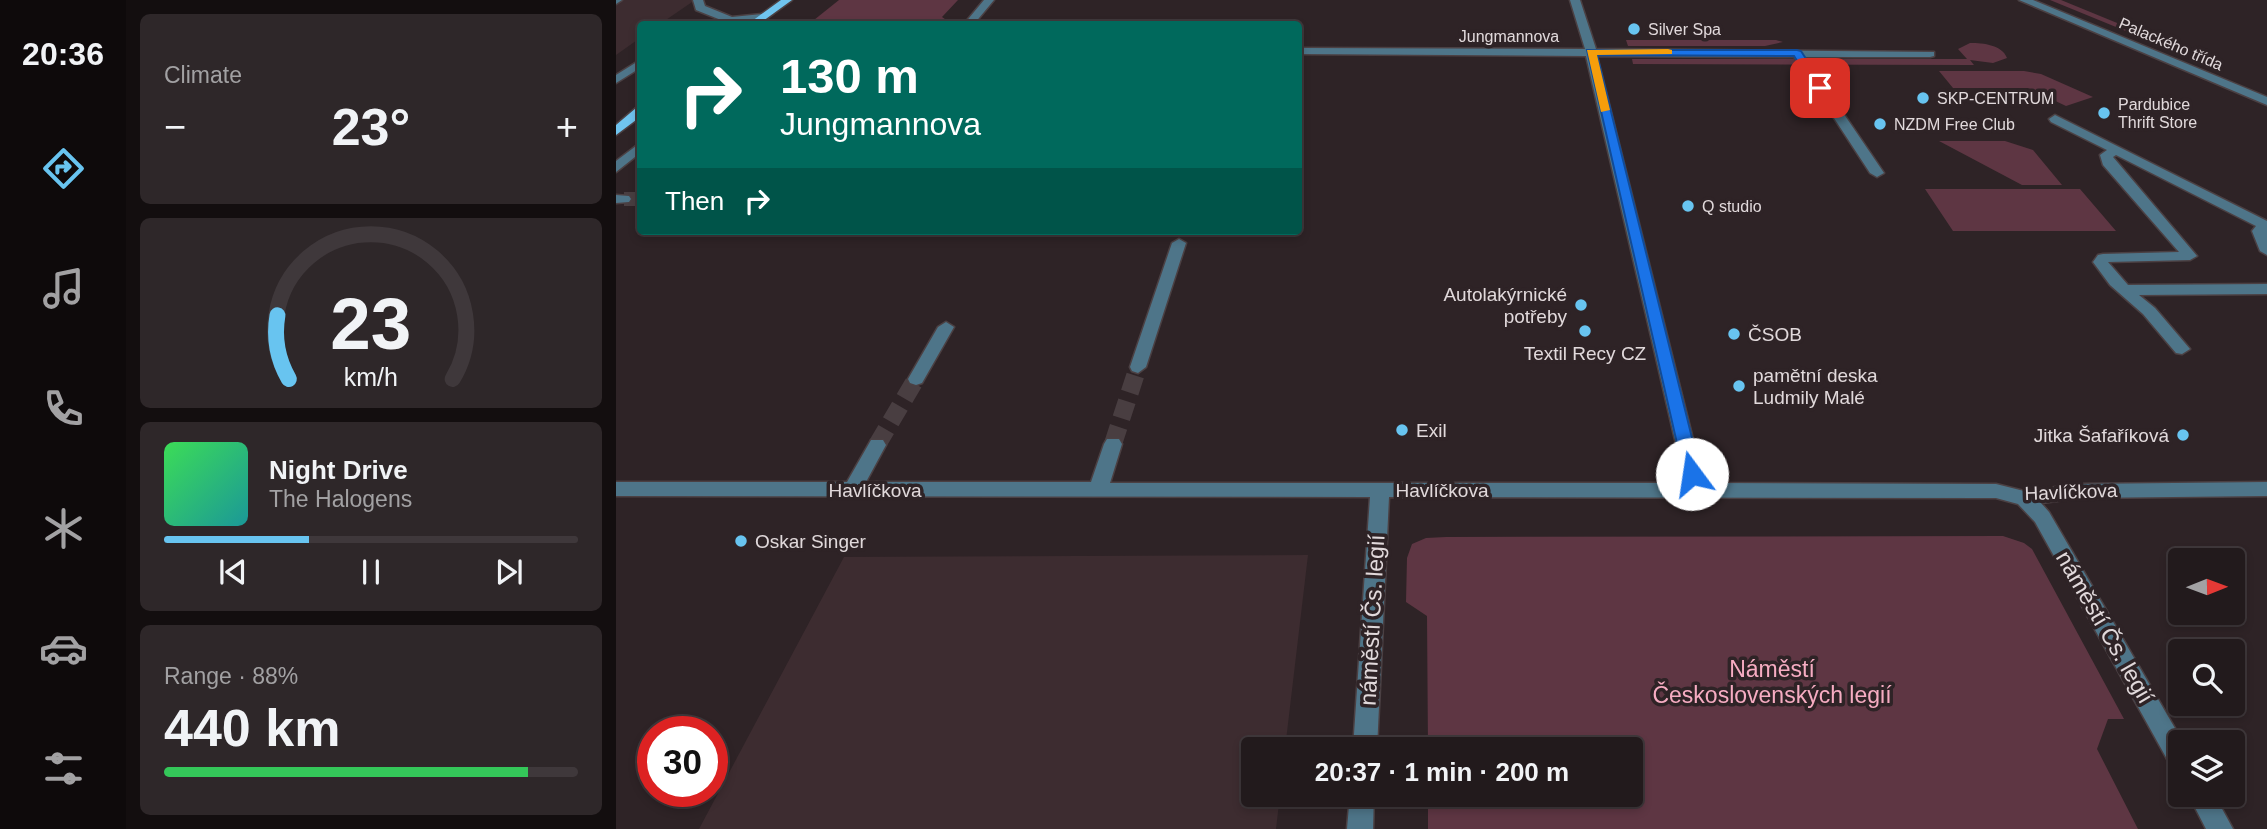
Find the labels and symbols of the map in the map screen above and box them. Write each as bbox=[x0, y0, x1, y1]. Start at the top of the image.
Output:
street label: Palackého třída bbox=[2117, 14, 2226, 74]
marker: Silver Spa bbox=[1626, 21, 1642, 37]
place label: Silver Spa bbox=[1648, 21, 1721, 38]
street label: Jungmannova bbox=[1459, 28, 1559, 45]
pin bbox=[1790, 58, 1850, 118]
marker: SKP-CENTRUM bbox=[1915, 90, 1931, 106]
place label: SKP-CENTRUM bbox=[1937, 90, 2054, 107]
place label: Pardubice Thrift Store bbox=[2118, 96, 2197, 131]
marker: Pardubice Thrift Store bbox=[2096, 105, 2112, 121]
marker: NZDM Free Club bbox=[1872, 116, 1888, 132]
place label: NZDM Free Club bbox=[1894, 116, 2015, 133]
marker: Q studio bbox=[1680, 198, 1696, 214]
place label: Q studio bbox=[1702, 198, 1762, 215]
place label: Autolakýrnické potřeby bbox=[1443, 284, 1567, 327]
marker: Autolakýrnické potřeby bbox=[1573, 297, 1589, 313]
marker: Textil Recy CZ bbox=[1577, 323, 1593, 339]
place label: ČSOB bbox=[1748, 324, 1802, 345]
marker: ČSOB bbox=[1726, 326, 1742, 342]
place label: Textil Recy CZ bbox=[1524, 343, 1647, 364]
place label: pamětní deska Ludmily Malé bbox=[1753, 365, 1878, 408]
marker: pamětní deska Ludmily Malé bbox=[1731, 378, 1747, 394]
place label: Exil bbox=[1416, 420, 1447, 441]
marker: Exil bbox=[1394, 422, 1410, 438]
place label: Jitka Šafaříková bbox=[2034, 425, 2169, 446]
marker: Jitka Šafaříková bbox=[2175, 427, 2191, 443]
position arrow bbox=[1655, 437, 1729, 511]
street label: Havlíčkova bbox=[829, 480, 922, 501]
street label: Havlíčkova bbox=[1396, 480, 1489, 501]
street label: Havlíčkova bbox=[2024, 480, 2118, 504]
place label: Oskar Singer bbox=[755, 531, 867, 552]
marker: Oskar Singer bbox=[733, 533, 749, 549]
street label: náměstí Čs. legií bbox=[1354, 533, 1389, 706]
street label: náměstí Čs. legií bbox=[2051, 546, 2160, 708]
north arrow bbox=[2168, 548, 2245, 625]
park label: Náměstí Československých legií bbox=[1652, 656, 1892, 708]
speed limit sign: 30 bbox=[637, 716, 728, 807]

